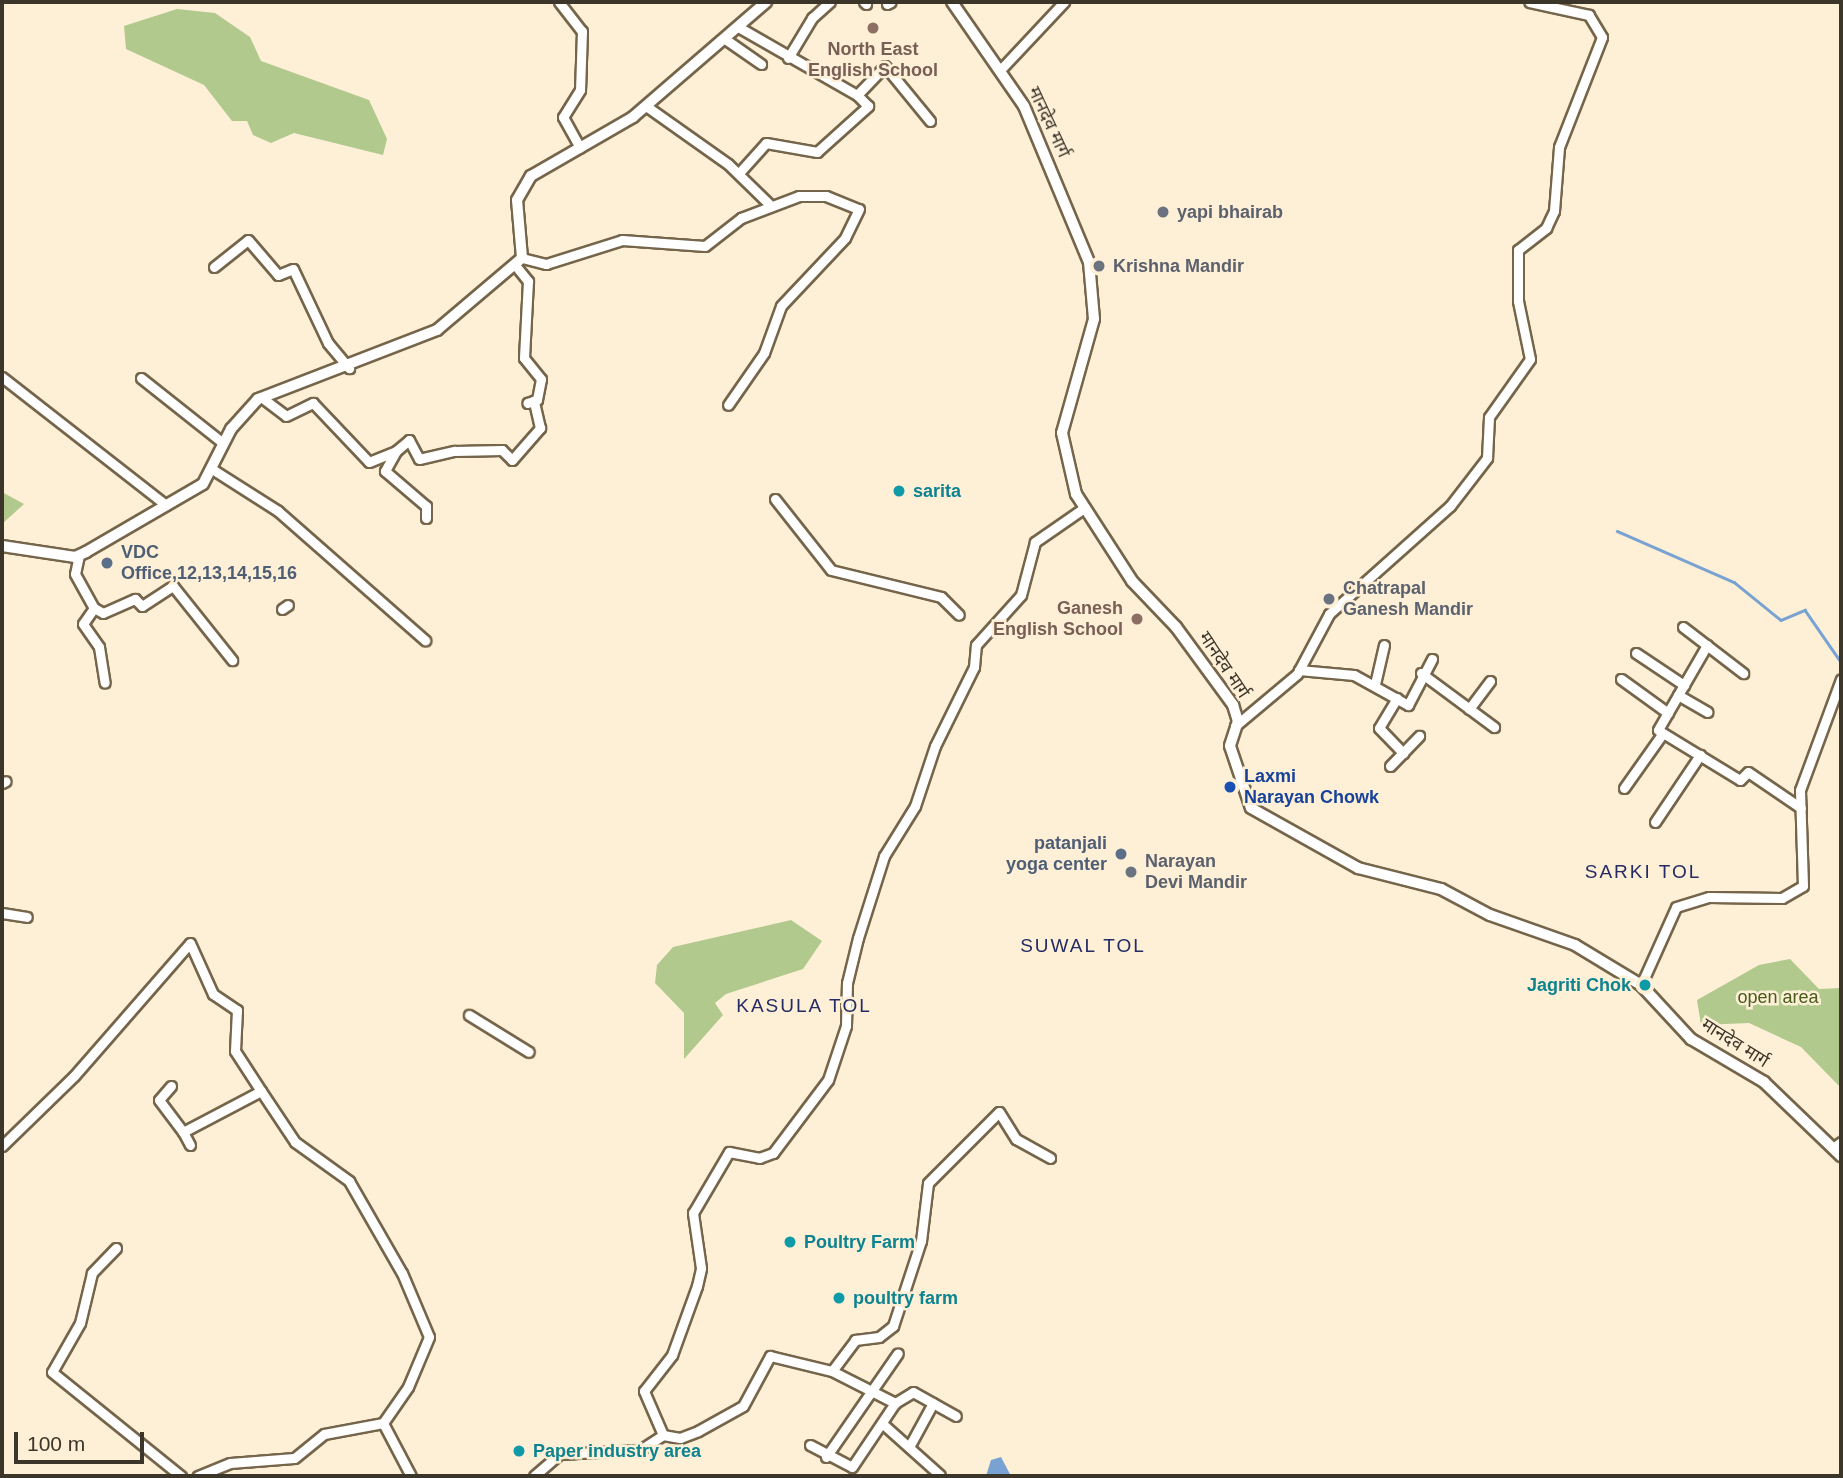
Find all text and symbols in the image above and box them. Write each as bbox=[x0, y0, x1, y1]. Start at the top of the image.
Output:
marker: North East English School bbox=[865, 20, 881, 36]
place label: North East English School bbox=[808, 39, 938, 82]
street label: मानदेव मार्ग bbox=[1023, 83, 1075, 161]
place label: yapi bhairab bbox=[1177, 201, 1283, 223]
marker: yapi bhairab bbox=[1155, 204, 1171, 220]
place label: Krishna Mandir bbox=[1113, 255, 1244, 277]
marker: Krishna Mandir bbox=[1091, 258, 1107, 274]
place label: sarita bbox=[913, 480, 961, 502]
marker: sarita bbox=[891, 483, 907, 499]
place label: VDC Office,12,13,14,15,16 bbox=[121, 542, 297, 584]
marker: VDC Office,12,13,14,15,16 bbox=[99, 555, 115, 571]
place label: Chatrapal Ganesh Mandir bbox=[1343, 578, 1473, 620]
marker: Chatrapal Ganesh Mandir bbox=[1321, 591, 1337, 607]
place label: Ganesh English School bbox=[993, 598, 1123, 640]
marker: Ganesh English School bbox=[1129, 611, 1145, 627]
street label: मानदेव मार्ग bbox=[1194, 628, 1254, 702]
place label: Laxmi Narayan Chowk bbox=[1244, 766, 1379, 808]
marker: Laxmi Narayan Chowk bbox=[1222, 779, 1238, 795]
place label: patanjali yoga center bbox=[1006, 833, 1107, 876]
marker: patanjali yoga center bbox=[1113, 846, 1129, 862]
place label: Narayan Devi Mandir bbox=[1145, 851, 1247, 894]
district label: SARKI TOL bbox=[1586, 861, 1700, 883]
marker: Narayan Devi Mandir bbox=[1123, 864, 1139, 880]
district label: SUWAL TOL bbox=[1021, 935, 1145, 957]
place label: Jagriti Chok bbox=[1527, 974, 1631, 996]
marker: Jagriti Chok bbox=[1637, 977, 1653, 993]
park label: open area bbox=[1737, 986, 1819, 1008]
district label: KASULA TOL bbox=[737, 995, 871, 1017]
street label: मानदेव मार्ग bbox=[1697, 1014, 1773, 1072]
place label: Poultry Farm bbox=[804, 1231, 915, 1253]
marker: Poultry Farm bbox=[782, 1234, 798, 1250]
place label: poultry farm bbox=[853, 1287, 958, 1309]
marker: poultry farm bbox=[831, 1290, 847, 1306]
scale bar bbox=[18, 1418, 147, 1462]
text: 100 m bbox=[27, 1432, 85, 1455]
place label: Paper industry area bbox=[533, 1440, 701, 1462]
marker: Paper industry area bbox=[511, 1443, 527, 1459]

